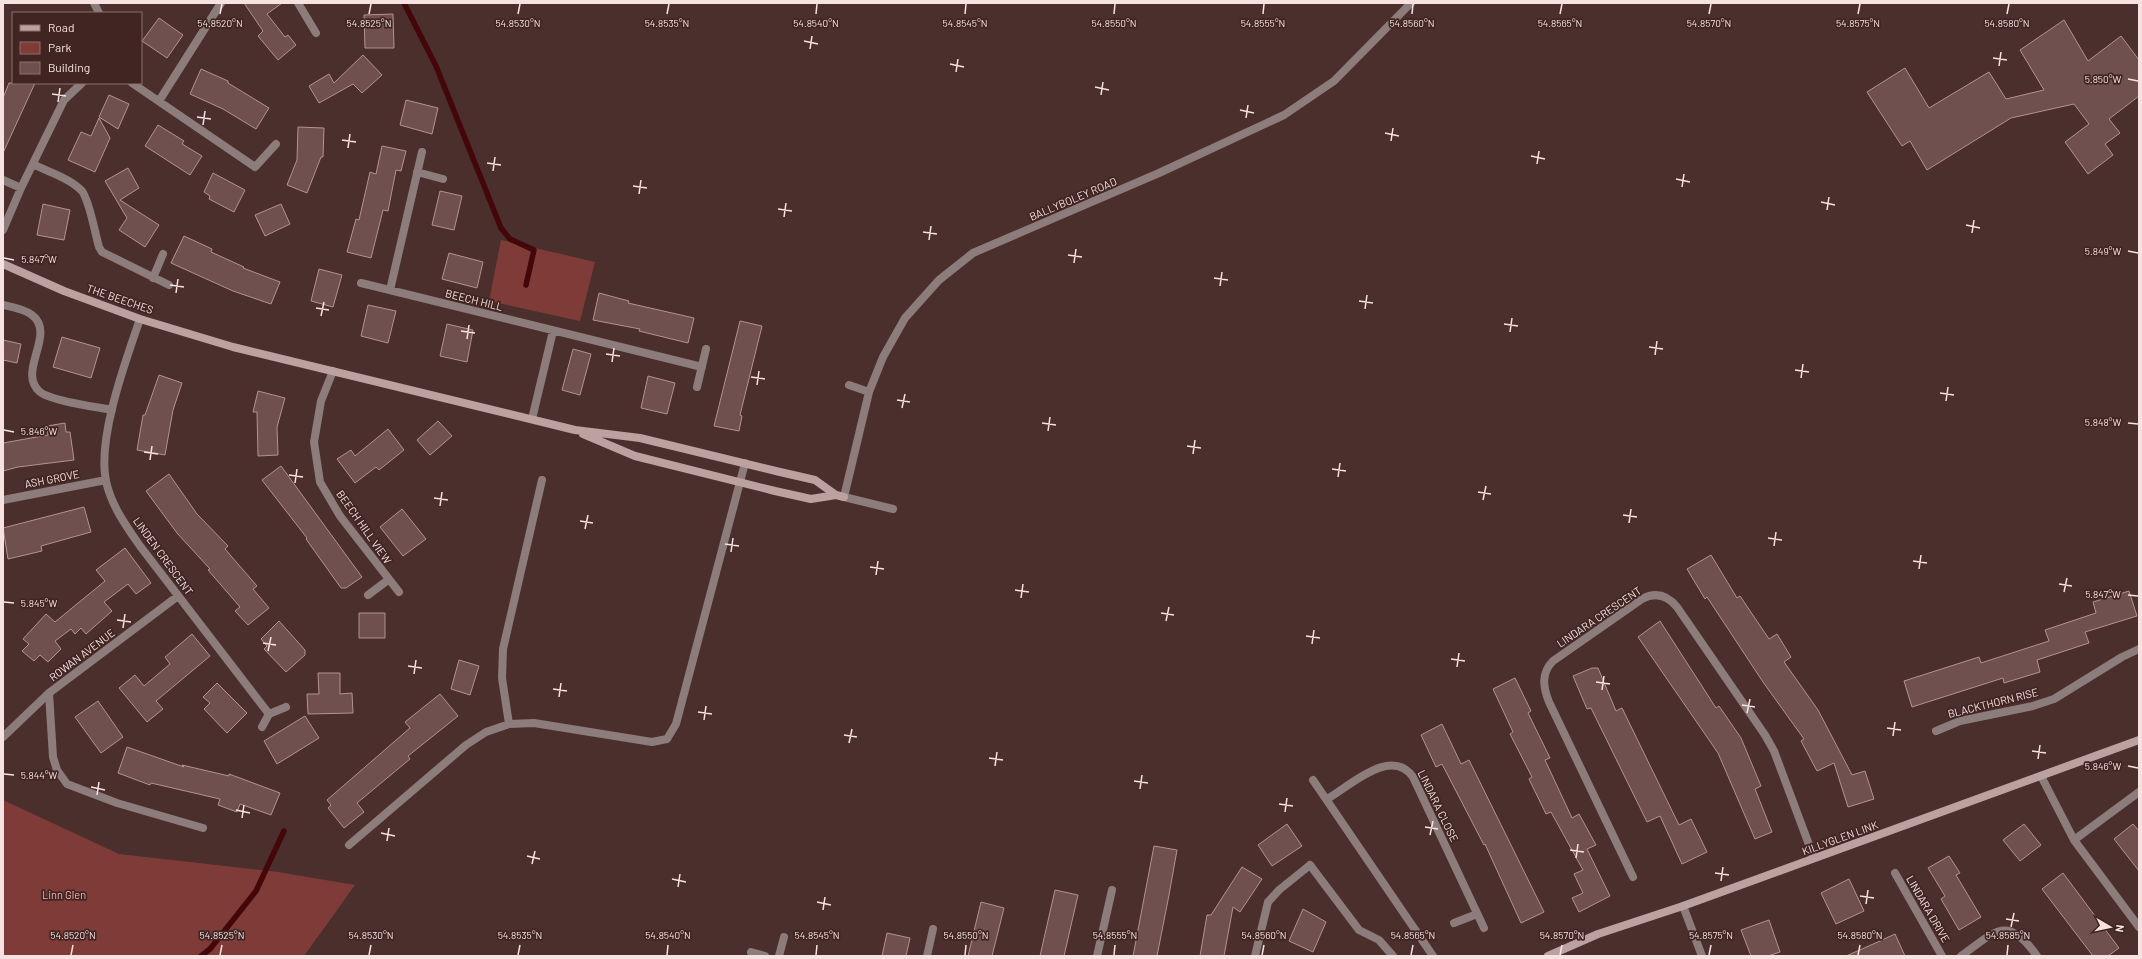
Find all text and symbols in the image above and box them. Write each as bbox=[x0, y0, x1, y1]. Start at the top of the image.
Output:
legend bbox=[12, 12, 142, 84]
text: 54.8520°N bbox=[197, 17, 243, 29]
text: 54.8525°N bbox=[347, 17, 391, 29]
text: 54.8530°N bbox=[495, 17, 541, 29]
text: 54.8535°N bbox=[645, 17, 689, 29]
text: 54.8540°N bbox=[793, 17, 839, 29]
text: 54.8545°N bbox=[943, 17, 988, 29]
text: 54.8550°N bbox=[1091, 17, 1137, 29]
text: 54.8555°N bbox=[1241, 17, 1285, 29]
text: 54.8560°N bbox=[1389, 17, 1435, 29]
text: 54.8565°N bbox=[1538, 17, 1582, 29]
text: 54.8570°N bbox=[1687, 17, 1731, 29]
text: 54.8575°N bbox=[1836, 17, 1880, 29]
text: 54.8580°N bbox=[1984, 17, 2030, 29]
text: Road bbox=[48, 20, 75, 34]
text: Park bbox=[48, 40, 72, 54]
text: Building bbox=[48, 60, 90, 74]
text: 5.850°W bbox=[2085, 73, 2121, 85]
street label: BALLYBOLEY ROAD bbox=[1027, 174, 1119, 223]
text: 5.849°W bbox=[2085, 245, 2121, 257]
text: 5.847°W bbox=[21, 253, 57, 265]
street label: THE BEECHES bbox=[85, 281, 155, 316]
street label: BEECH HILL bbox=[444, 286, 504, 313]
text: 5.848°W bbox=[2085, 416, 2121, 428]
text: 5.846°W bbox=[21, 425, 57, 437]
street label: ASH GROVE bbox=[24, 467, 81, 490]
street label: BEECH HILL VIEW bbox=[334, 487, 395, 566]
street label: LINDEN CRESCENT bbox=[131, 514, 196, 597]
street label: LINDARA CRESCENT bbox=[1554, 583, 1643, 650]
text: 5.847°W bbox=[2085, 588, 2121, 600]
text: 5.845°W bbox=[21, 597, 57, 609]
street label: ROWAN AVENUE bbox=[46, 625, 117, 684]
street label: BLACKTHORN RISE bbox=[1946, 685, 2040, 720]
text: 5.846°W bbox=[2085, 760, 2121, 772]
street label: LINDARA CLOSE bbox=[1415, 768, 1462, 844]
text: 5.844°W bbox=[21, 769, 58, 781]
street label: KILLYGLEN LINK bbox=[1800, 818, 1880, 857]
street label: LINDARA DRIVE bbox=[1904, 873, 1953, 945]
park label: Linn Glen bbox=[42, 888, 86, 901]
north arrow bbox=[2090, 907, 2130, 947]
text: N bbox=[2113, 924, 2127, 933]
text: 54.8520°N bbox=[50, 929, 96, 941]
text: 54.8525°N bbox=[200, 929, 244, 941]
text: 54.8530°N bbox=[348, 929, 394, 941]
text: 54.8535°N bbox=[498, 929, 542, 941]
text: 54.8540°N bbox=[645, 929, 691, 941]
text: 54.8545°N bbox=[795, 929, 840, 941]
text: 54.8550°N bbox=[943, 929, 989, 941]
text: 54.8555°N bbox=[1093, 929, 1137, 941]
text: 54.8560°N bbox=[1241, 929, 1287, 941]
text: 54.8565°N bbox=[1391, 929, 1435, 941]
text: 54.8570°N bbox=[1540, 929, 1584, 941]
text: 54.8575°N bbox=[1689, 929, 1733, 941]
text: 54.8580°N bbox=[1837, 929, 1883, 941]
text: 54.8585°N bbox=[1986, 929, 2030, 941]

